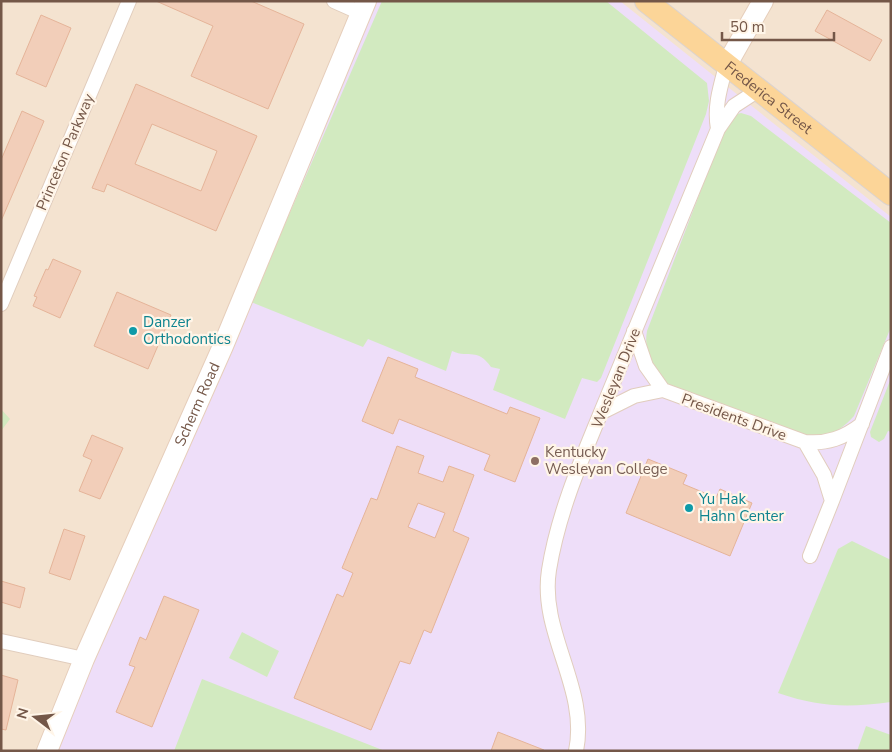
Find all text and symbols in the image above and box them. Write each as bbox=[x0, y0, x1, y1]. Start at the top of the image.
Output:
scale bar bbox=[722, 10, 834, 42]
text: 50 m bbox=[730, 17, 765, 37]
street label: Frederica Street bbox=[720, 57, 817, 139]
street label: Princeton Parkway bbox=[31, 90, 99, 214]
place label: Danzer Orthodontics bbox=[143, 312, 231, 349]
marker: Danzer Orthodontics bbox=[127, 325, 139, 337]
street label: Wesleyan Drive bbox=[587, 325, 645, 431]
street label: Scherm Road bbox=[170, 359, 225, 449]
street label: Presidents Drive bbox=[679, 389, 789, 445]
place label: Kentucky Wesleyan College bbox=[545, 442, 667, 479]
marker: Kentucky Wesleyan College bbox=[529, 455, 541, 467]
place label: Yu Hak Hahn Center bbox=[698, 489, 784, 526]
marker: Yu Hak Hahn Center bbox=[683, 502, 695, 514]
north arrow bbox=[10, 692, 60, 742]
text: N bbox=[12, 706, 34, 721]

